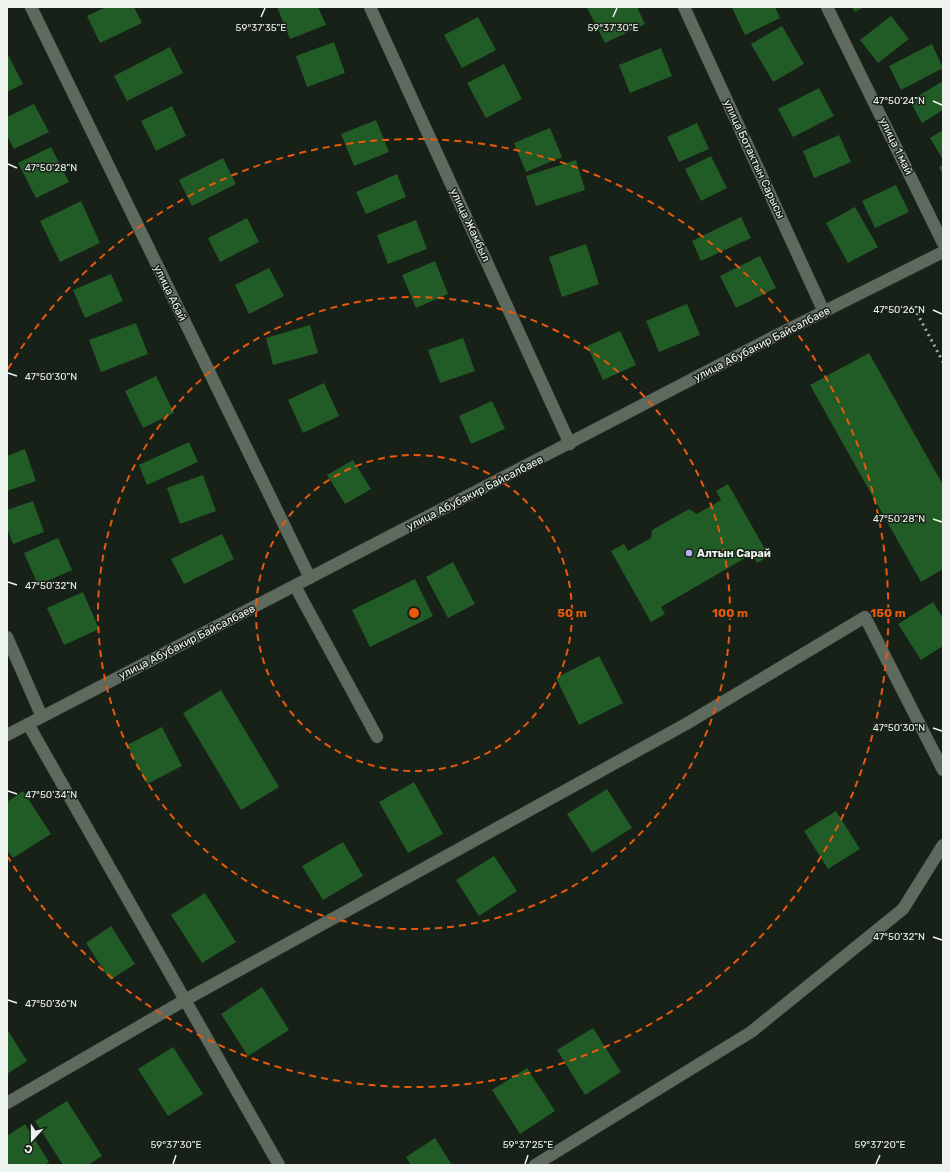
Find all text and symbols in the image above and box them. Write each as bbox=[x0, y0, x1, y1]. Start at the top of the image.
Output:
text: 59°37'35"E bbox=[236, 22, 286, 34]
text: 59°37'30"E bbox=[587, 22, 639, 34]
text: 47°50'24"N bbox=[873, 95, 925, 107]
street label: улица Ботактын Сарысы bbox=[721, 97, 787, 221]
street label: улица 1 май bbox=[877, 115, 915, 177]
text: 47°50'28"N bbox=[25, 162, 77, 174]
street label: улица Жамбыл bbox=[447, 186, 493, 264]
street label: улица Абай bbox=[151, 263, 189, 323]
street label: улица Абубакир Байсалбаев bbox=[692, 304, 832, 384]
text: 47°50'26"N bbox=[873, 304, 925, 316]
text: 47°50'30"N bbox=[25, 371, 77, 383]
street label: улица Абубакир Байсалбаев bbox=[405, 453, 545, 533]
text: 47°50'28"N bbox=[873, 513, 925, 525]
place label: Алтын Сарай bbox=[697, 547, 771, 560]
marker: Алтын Сарай bbox=[684, 548, 694, 558]
text: 47°50'32"N bbox=[25, 580, 77, 592]
street label: улица Абубакир Байсалбаев bbox=[117, 602, 257, 682]
centre of rings bbox=[407, 606, 421, 620]
text: 50 m bbox=[557, 606, 587, 620]
text: 100 m bbox=[712, 606, 748, 620]
text: 150 m bbox=[870, 606, 906, 620]
text: 47°50'30"N bbox=[873, 722, 925, 734]
text: 47°50'34"N bbox=[25, 789, 77, 801]
text: 47°50'32"N bbox=[873, 931, 925, 943]
text: 47°50'36"N bbox=[25, 998, 77, 1010]
north arrow bbox=[12, 1120, 52, 1160]
text: 59°37'30"E bbox=[150, 1139, 202, 1151]
text: 59°37'25"E bbox=[503, 1139, 553, 1151]
text: 59°37'20"E bbox=[854, 1139, 906, 1151]
text: С bbox=[22, 1141, 35, 1156]

